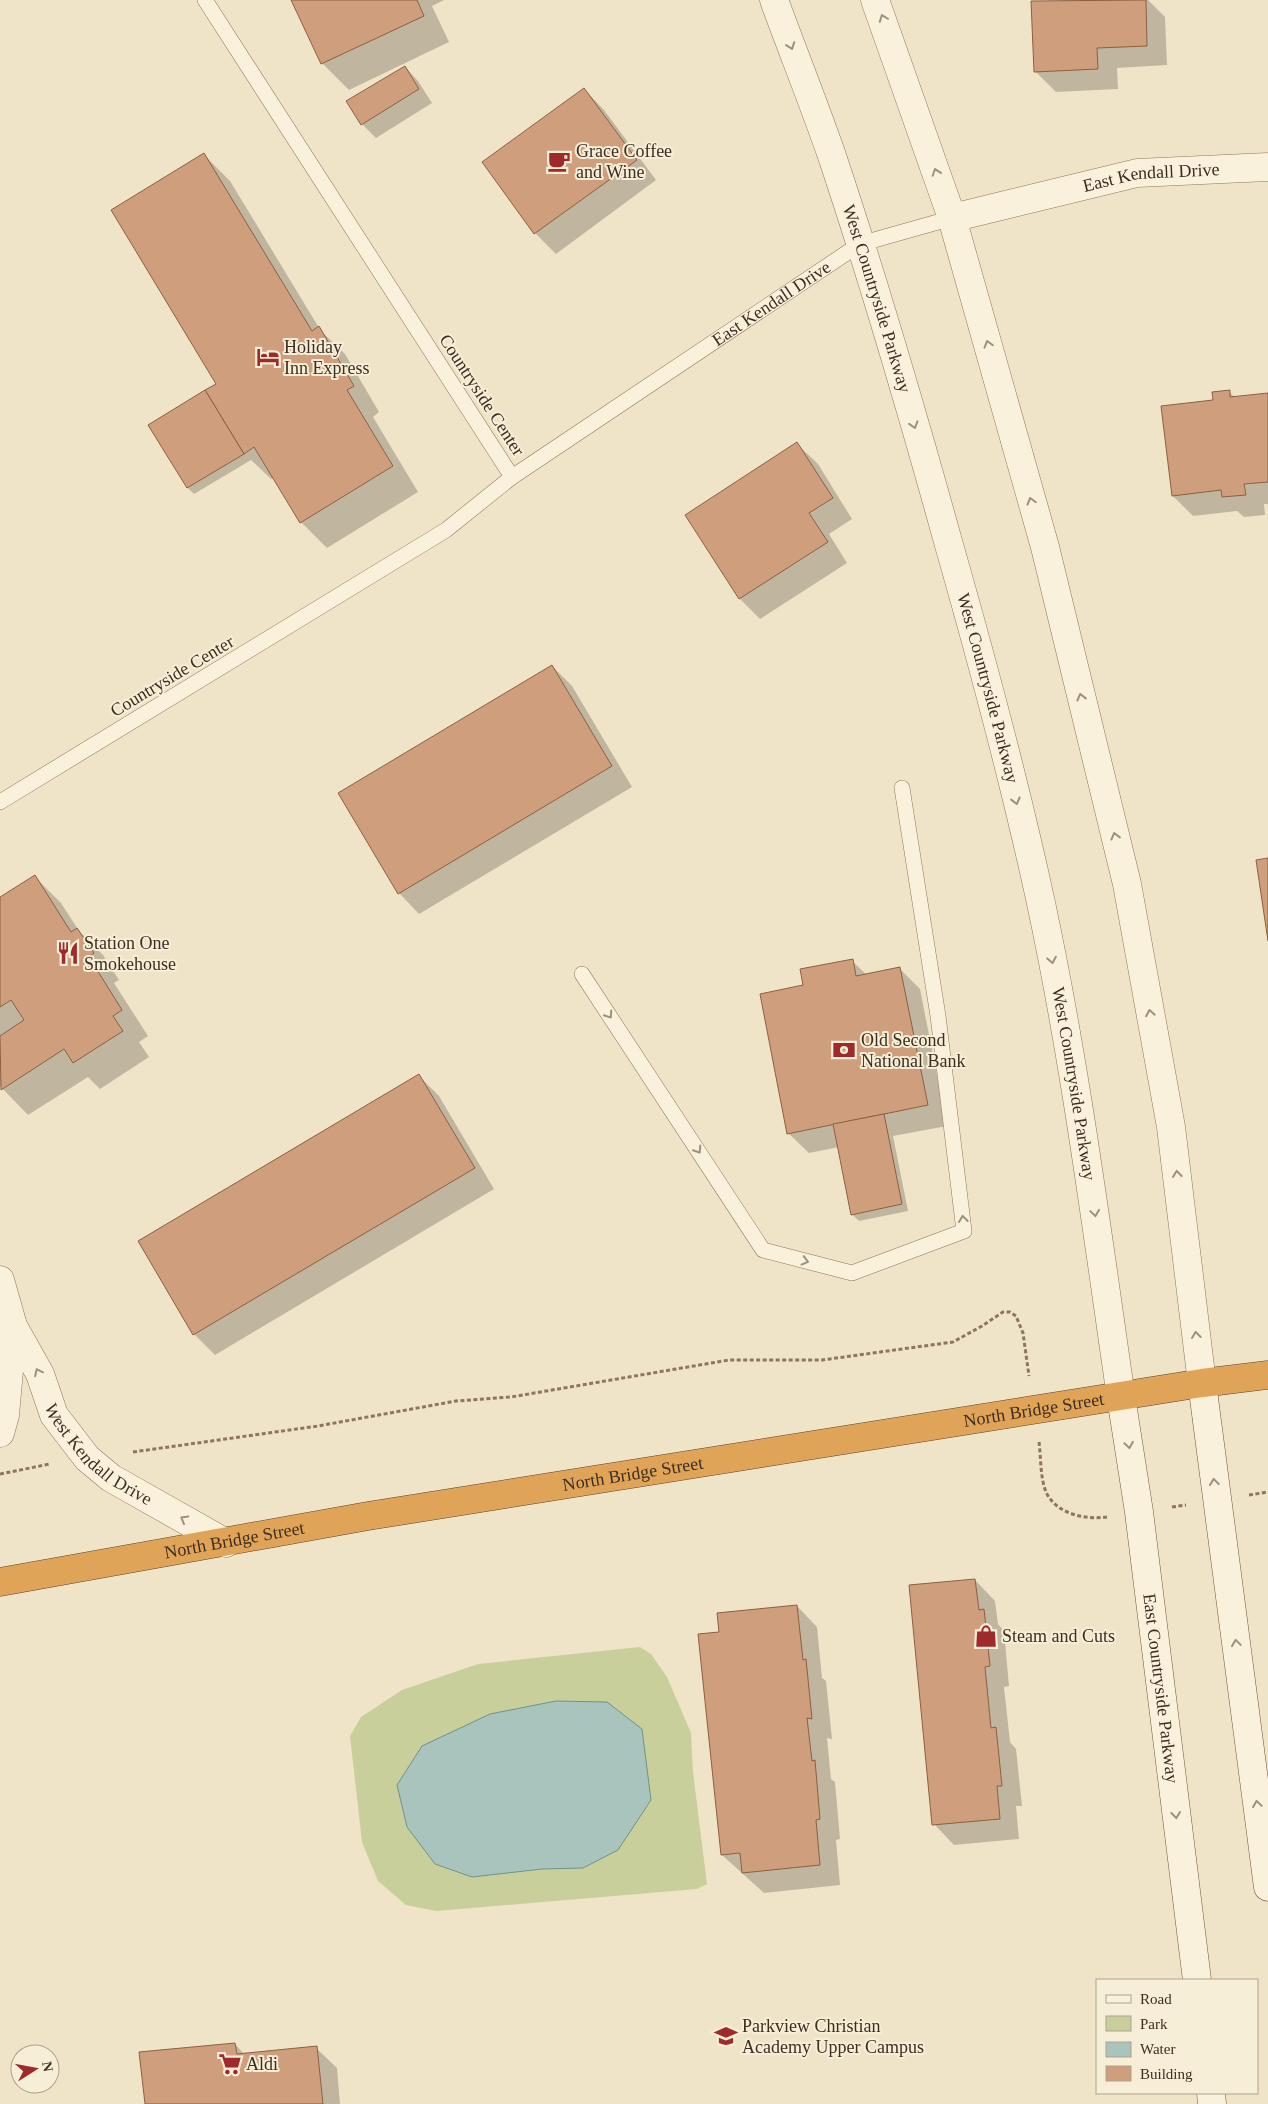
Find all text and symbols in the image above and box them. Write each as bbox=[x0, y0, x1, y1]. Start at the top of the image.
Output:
one-way arrow bbox=[879, 15, 889, 23]
one-way arrow bbox=[785, 41, 795, 50]
place label: Grace Coffee and Wine bbox=[576, 141, 672, 182]
cafe icon: Grace Coffee and Wine bbox=[546, 148, 572, 174]
street label: East Kendall Drive bbox=[1081, 159, 1220, 196]
one-way arrow bbox=[932, 168, 942, 177]
street label: West Countryside Parkway bbox=[839, 202, 915, 395]
street label: East Kendall Drive bbox=[708, 257, 834, 350]
street label: Countryside Center bbox=[435, 331, 529, 459]
place label: Holiday Inn Express bbox=[284, 337, 369, 378]
one-way arrow bbox=[983, 341, 993, 349]
hotel icon: Holiday Inn Express bbox=[255, 344, 281, 370]
one-way arrow bbox=[909, 420, 919, 428]
one-way arrow bbox=[1027, 497, 1037, 505]
street label: West Countryside Parkway bbox=[953, 591, 1023, 785]
street label: Countryside Center bbox=[107, 631, 237, 721]
one-way arrow bbox=[1076, 692, 1087, 701]
one-way arrow bbox=[1010, 797, 1021, 806]
one-way arrow bbox=[1110, 832, 1121, 841]
place label: Station One Smokehouse bbox=[84, 933, 176, 974]
restaurant icon: Station One Smokehouse bbox=[55, 940, 81, 966]
one-way arrow bbox=[1047, 955, 1057, 964]
street label: West Countryside Parkway bbox=[1048, 985, 1100, 1182]
one-way arrow bbox=[602, 1009, 612, 1018]
one-way arrow bbox=[1146, 1009, 1156, 1018]
place label: Old Second National Bank bbox=[861, 1030, 965, 1071]
bank icon: Old Second National Bank bbox=[831, 1037, 857, 1063]
one-way arrow bbox=[692, 1145, 701, 1154]
one-way arrow bbox=[1172, 1169, 1183, 1177]
one-way arrow bbox=[1089, 1209, 1100, 1217]
one-way arrow bbox=[958, 1215, 969, 1223]
one-way arrow bbox=[801, 1255, 810, 1266]
one-way arrow bbox=[1191, 1331, 1202, 1339]
one-way arrow bbox=[34, 1368, 44, 1377]
street label: North Bridge Street bbox=[962, 1389, 1105, 1431]
street label: West Kendall Drive bbox=[41, 1401, 156, 1509]
one-way arrow bbox=[1123, 1441, 1133, 1450]
street label: North Bridge Street bbox=[561, 1453, 705, 1495]
one-way arrow bbox=[1209, 1477, 1220, 1485]
one-way arrow bbox=[180, 1515, 189, 1525]
street label: North Bridge Street bbox=[163, 1518, 306, 1562]
street label: East Countryside Parkway bbox=[1139, 1592, 1183, 1784]
shop icon: Steam and Cuts bbox=[973, 1623, 999, 1649]
place label: Steam and Cuts bbox=[1002, 1626, 1115, 1646]
one-way arrow bbox=[1231, 1638, 1241, 1647]
one-way arrow bbox=[1252, 1799, 1263, 1807]
one-way arrow bbox=[1170, 1811, 1181, 1819]
legend bbox=[1096, 1979, 1258, 2094]
text: Road bbox=[1140, 1991, 1172, 2007]
place label: Parkview Christian Academy Upper Campus bbox=[742, 2016, 924, 2057]
text: Park bbox=[1140, 2016, 1168, 2032]
school or university icon: Parkview Christian Academy Upper Campus bbox=[713, 2023, 739, 2049]
text: Water bbox=[1140, 2041, 1175, 2057]
north arrow bbox=[10, 2044, 60, 2094]
supermarket icon: Aldi bbox=[217, 2051, 243, 2077]
place label: Aldi bbox=[246, 2054, 278, 2074]
text: N bbox=[39, 2060, 56, 2073]
text: Building bbox=[1140, 2066, 1193, 2082]

